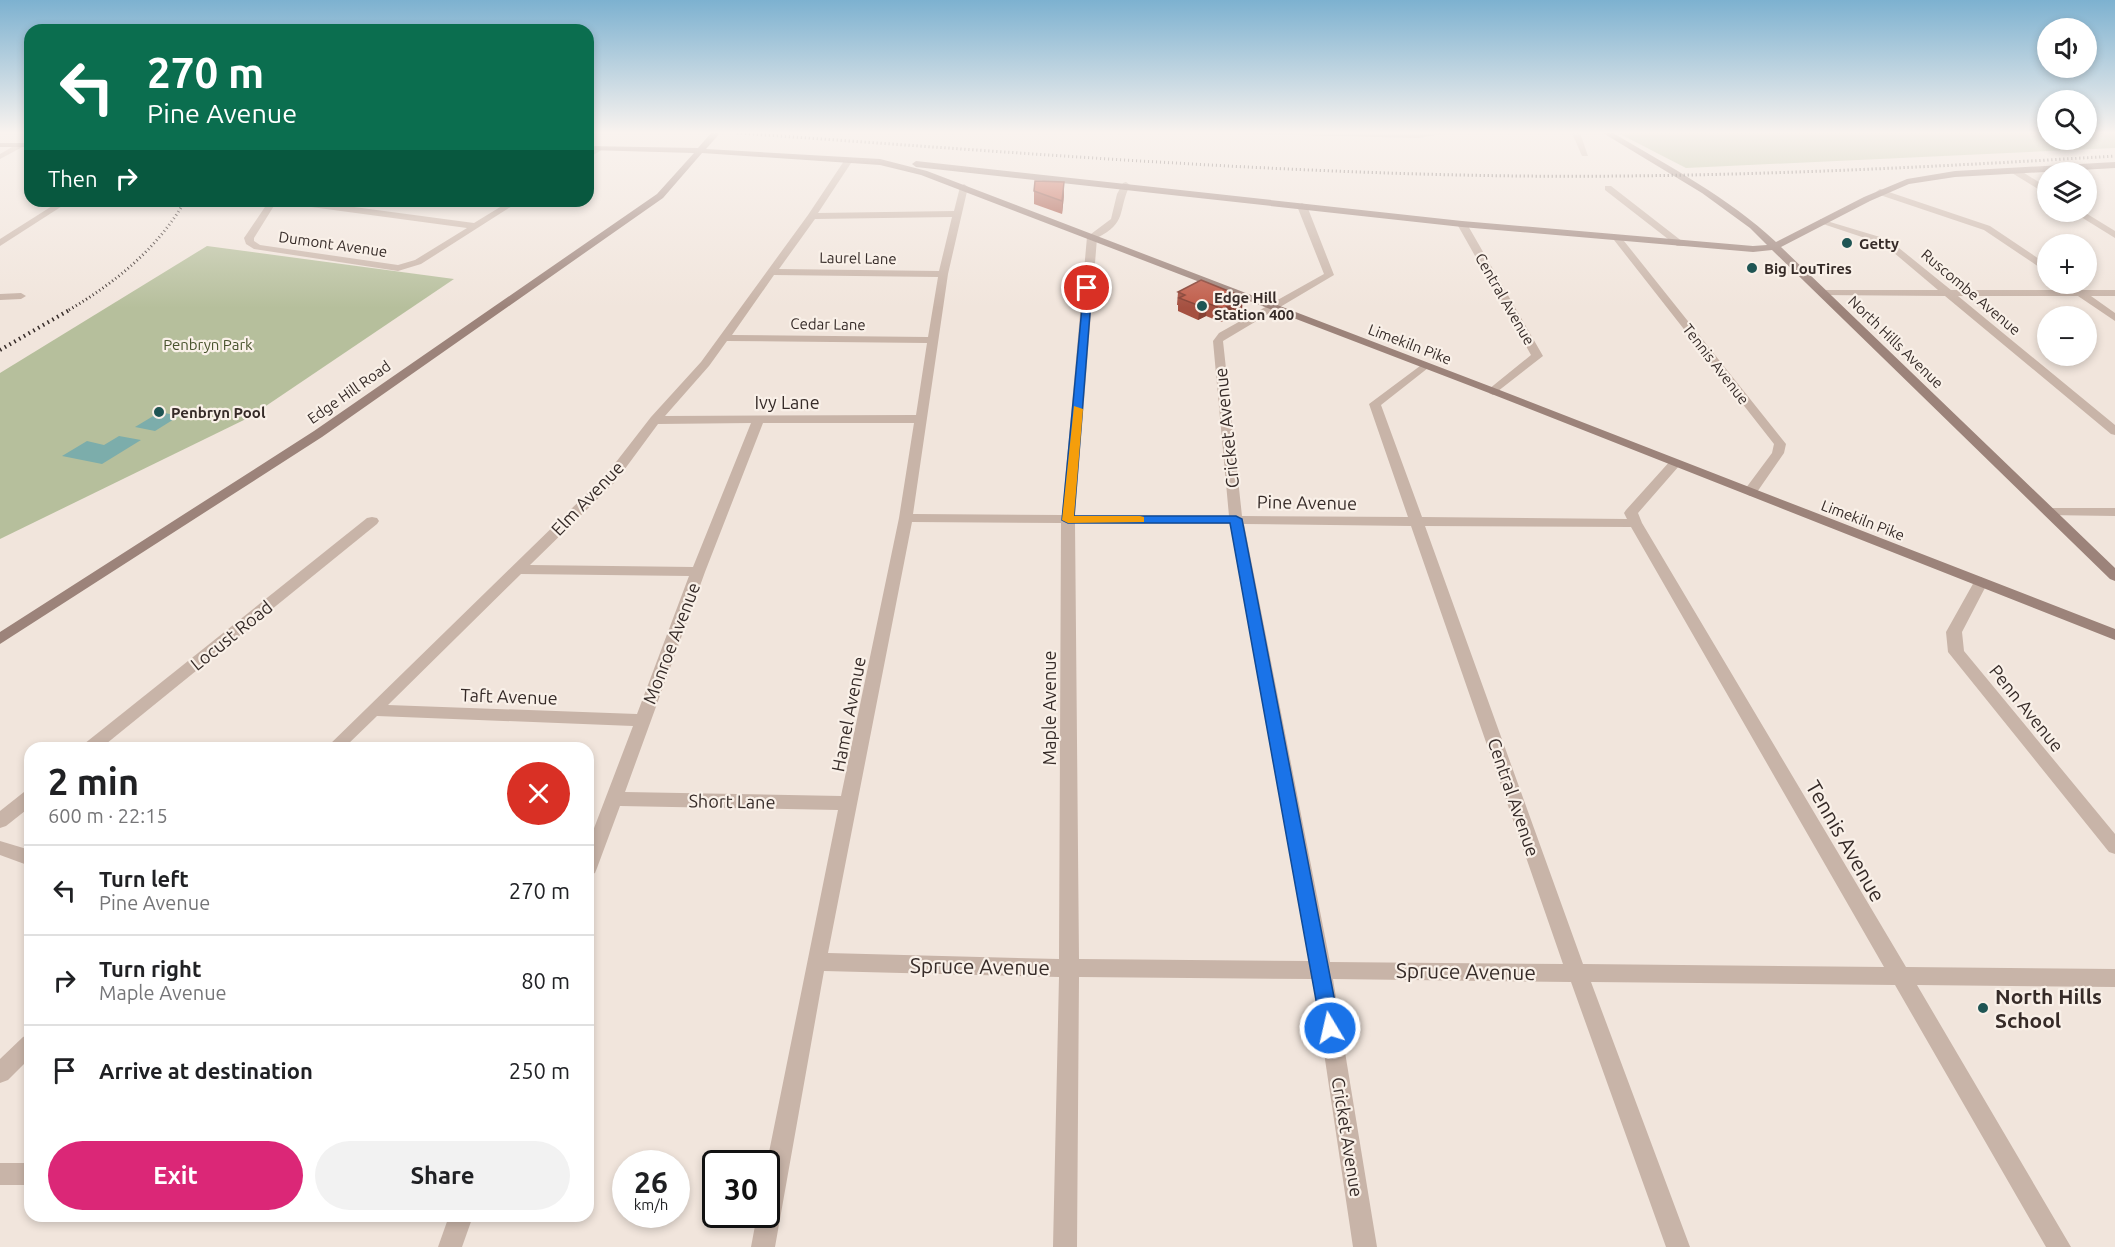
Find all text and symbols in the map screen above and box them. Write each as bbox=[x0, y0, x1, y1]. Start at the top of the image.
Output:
map controls bbox=[2037, 18, 2097, 366]
button: sound bbox=[2037, 18, 2097, 78]
icon: left bbox=[48, 48, 126, 126]
text: 270 m bbox=[147, 49, 264, 96]
button: search bbox=[2037, 90, 2097, 150]
text: Pine Avenue bbox=[147, 98, 297, 128]
icon: right bbox=[110, 162, 143, 195]
button: layers bbox=[2037, 162, 2097, 222]
text: Then bbox=[48, 166, 98, 191]
street label: Dumont Avenue bbox=[278, 228, 388, 260]
button: + bbox=[2037, 234, 2097, 294]
place label: Getty bbox=[1859, 235, 1899, 252]
marker: Getty bbox=[1840, 236, 1854, 250]
street label: Ruscombe Avenue bbox=[1918, 246, 2024, 338]
street label: Laurel Lane bbox=[819, 249, 897, 267]
street label: Central Avenue bbox=[1472, 250, 1538, 348]
place label: Big LouTires bbox=[1764, 260, 1852, 277]
marker: Big LouTires bbox=[1745, 261, 1759, 275]
pin bbox=[1061, 262, 1112, 313]
icon: arrive bbox=[1070, 271, 1103, 304]
place label: Edge Hill Station 400 bbox=[1214, 289, 1294, 323]
street label: North Hills Avenue bbox=[1845, 292, 1947, 392]
marker: Edge Hill Station 400 bbox=[1195, 299, 1209, 313]
button: − bbox=[2037, 306, 2097, 366]
street label: Cedar Lane bbox=[790, 315, 866, 333]
street label: Limekiln Pike bbox=[1366, 320, 1454, 368]
street label: Tennis Avenue bbox=[1679, 320, 1753, 408]
park label: Penbryn Park bbox=[163, 336, 253, 353]
street label: Edge Hill Road bbox=[304, 357, 394, 427]
street label: Cricket Avenue bbox=[1210, 367, 1242, 489]
street label: Ivy Lane bbox=[754, 392, 820, 412]
place label: Penbryn Pool bbox=[171, 404, 266, 421]
marker: Penbryn Pool bbox=[152, 405, 166, 419]
street label: Elm Avenue bbox=[547, 457, 627, 539]
street label: Pine Avenue bbox=[1257, 491, 1357, 513]
street label: Limekiln Pike bbox=[1819, 496, 1907, 544]
street label: Monroe Avenue bbox=[639, 579, 703, 707]
street label: Locust Road bbox=[186, 596, 276, 674]
street label: Maple Avenue bbox=[1039, 651, 1059, 765]
street label: Hamel Avenue bbox=[827, 655, 869, 773]
street label: Penn Avenue bbox=[1986, 661, 2068, 755]
street label: Taft Avenue bbox=[460, 684, 558, 708]
street label: Central Avenue bbox=[1484, 735, 1544, 859]
text: 2 min bbox=[48, 761, 139, 802]
button: close bbox=[507, 762, 570, 825]
street label: Tennis Avenue bbox=[1802, 776, 1890, 906]
street label: Short Lane bbox=[688, 790, 776, 812]
text: 600 m · 22:15 bbox=[48, 804, 168, 827]
text: Turn left bbox=[99, 866, 189, 891]
icon: left bbox=[48, 874, 81, 907]
text: 270 m bbox=[509, 878, 570, 903]
text: Pine Avenue bbox=[99, 891, 210, 914]
street label: Spruce Avenue bbox=[910, 953, 1050, 979]
text: Turn right bbox=[99, 956, 201, 981]
street label: Spruce Avenue bbox=[1396, 958, 1536, 984]
icon: right bbox=[48, 964, 81, 997]
text: 80 m bbox=[521, 968, 570, 993]
text: Maple Avenue bbox=[99, 981, 227, 1004]
place label: North Hills School bbox=[1995, 984, 2102, 1032]
position arrow bbox=[1298, 996, 1362, 1060]
marker: North Hills School bbox=[1976, 1001, 1990, 1015]
icon: arrive bbox=[48, 1054, 81, 1087]
text: Arrive at destination bbox=[99, 1058, 313, 1083]
text: 250 m bbox=[509, 1058, 570, 1083]
street label: Cricket Avenue bbox=[1329, 1076, 1367, 1198]
button: Exit bbox=[48, 1141, 303, 1210]
button: Share bbox=[315, 1141, 570, 1210]
speed limit sign: 30 bbox=[702, 1150, 780, 1228]
text: 26 bbox=[634, 1165, 668, 1199]
text: km/h bbox=[634, 1196, 668, 1213]

